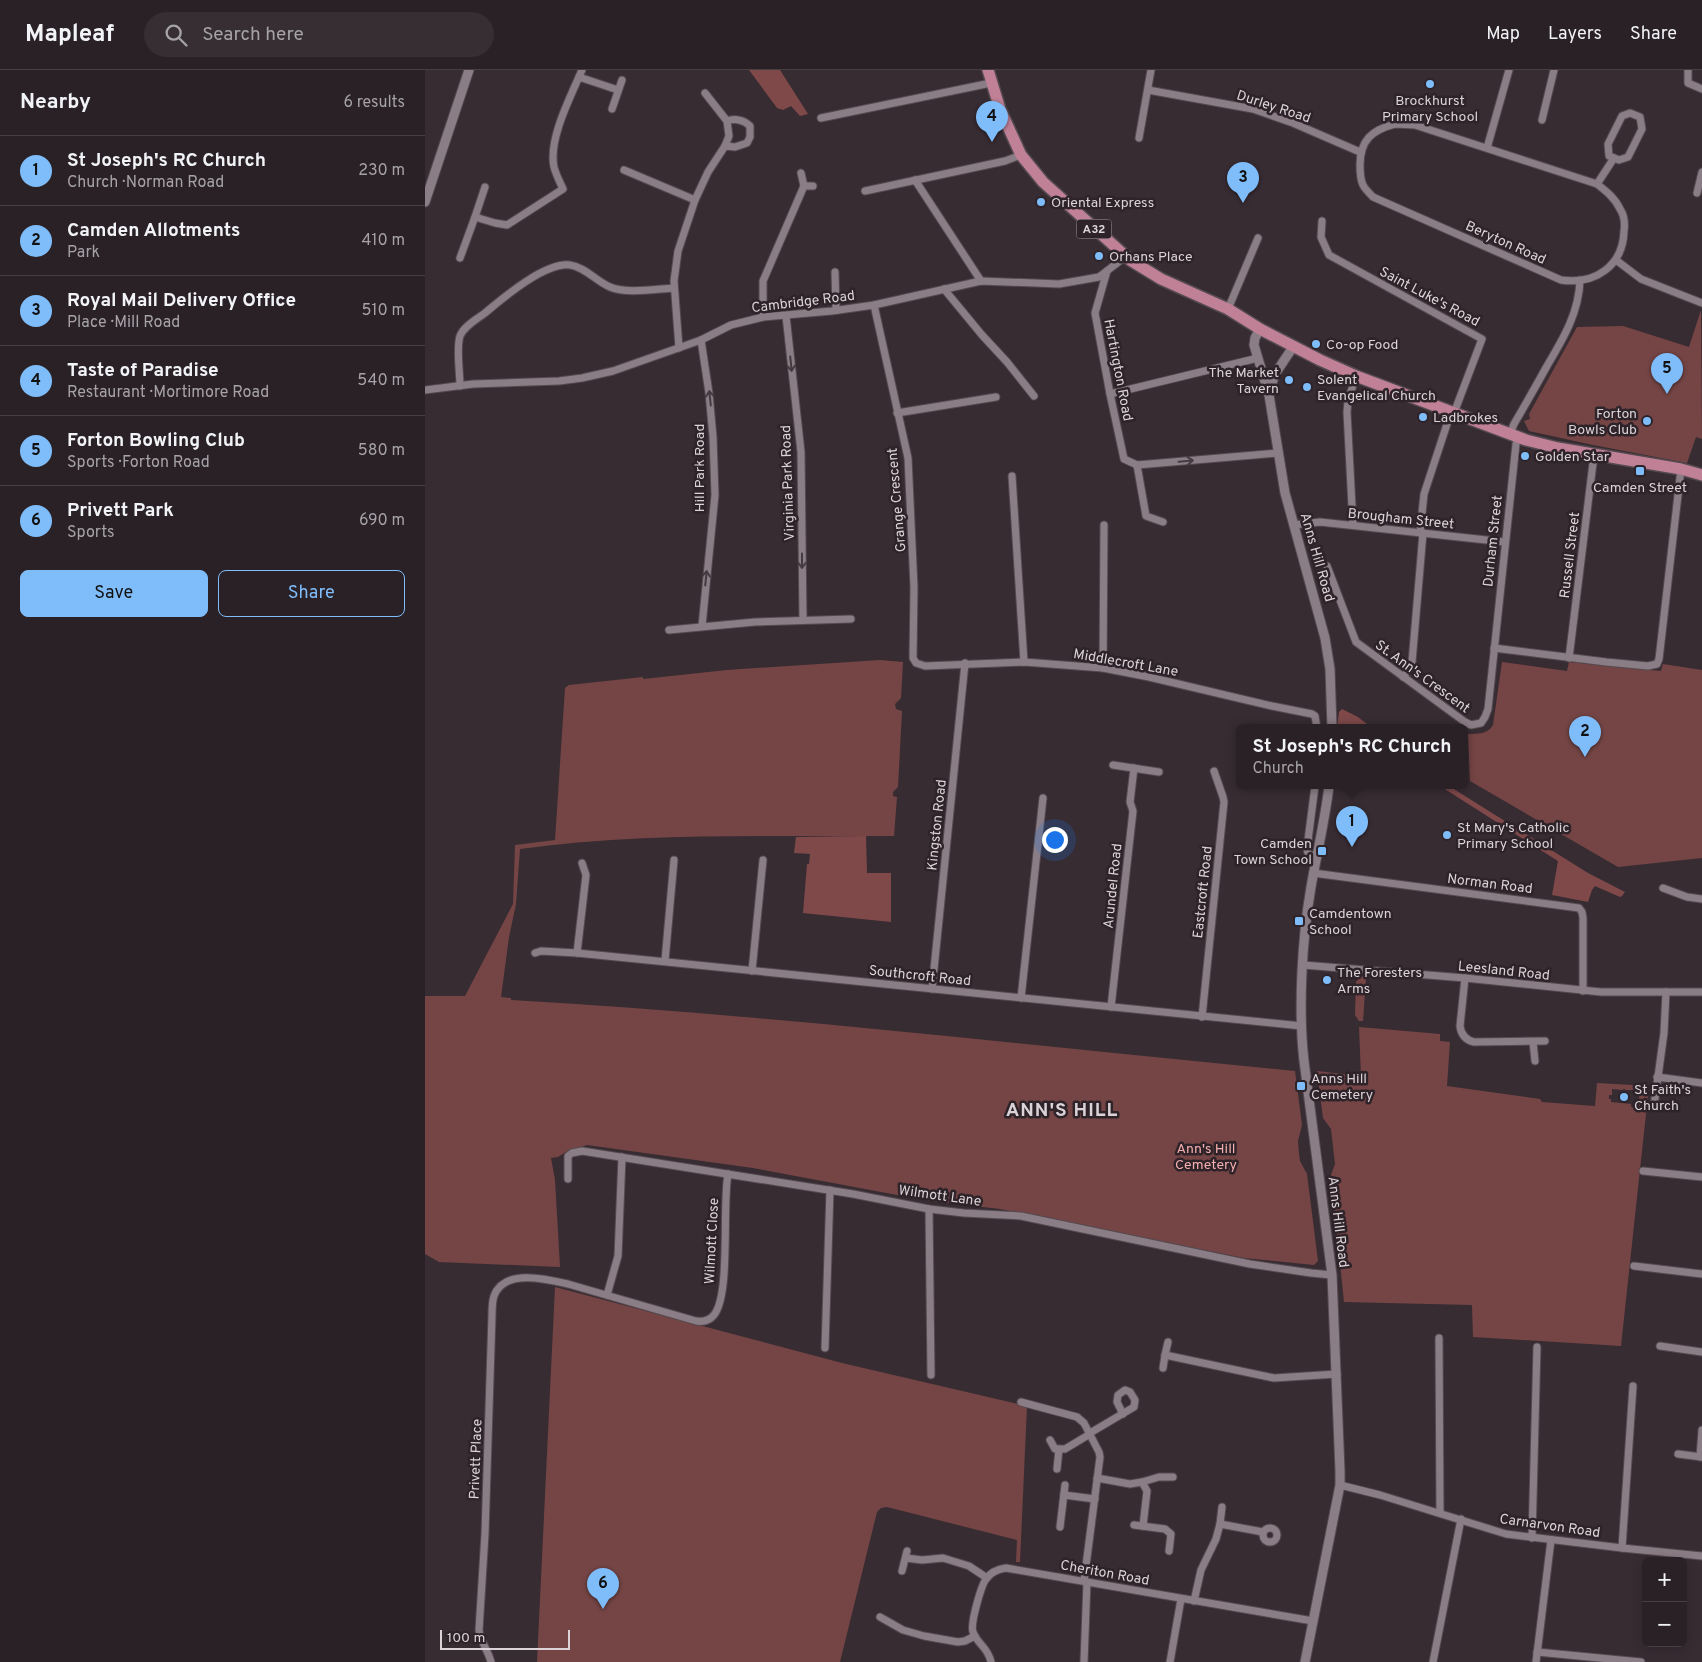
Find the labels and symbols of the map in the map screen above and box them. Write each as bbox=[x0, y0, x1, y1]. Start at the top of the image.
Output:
marker: Brockhurst Primary School bbox=[1424, 78, 1436, 90]
street label: Durley Road bbox=[1234, 87, 1313, 127]
place label: Brockhurst Primary School bbox=[1382, 93, 1478, 126]
pin: 4 bbox=[976, 101, 1008, 142]
pin: 3 bbox=[1227, 162, 1259, 203]
place label: Oriental Express bbox=[1051, 195, 1154, 212]
marker: Oriental Express bbox=[1035, 196, 1047, 208]
street label: Beryton Road bbox=[1462, 218, 1548, 269]
road number: A32 bbox=[1077, 220, 1111, 238]
place label: Orhans Place bbox=[1109, 249, 1193, 266]
marker: Orhans Place bbox=[1093, 250, 1105, 262]
street label: Saint Luke's Road bbox=[1376, 264, 1482, 331]
street label: Cambridge Road bbox=[750, 288, 856, 317]
street label: Hartington Road bbox=[1099, 318, 1136, 423]
place label: Co-op Food bbox=[1326, 337, 1398, 354]
marker: Co-op Food bbox=[1310, 338, 1322, 350]
pin: 5 bbox=[1651, 353, 1683, 394]
one-way arrow bbox=[786, 356, 796, 372]
place label: The Market Tavern bbox=[1208, 365, 1279, 398]
place label: Solent Evangelical Church bbox=[1317, 372, 1436, 405]
marker: The Market Tavern bbox=[1283, 374, 1295, 386]
marker: Solent Evangelical Church bbox=[1301, 381, 1313, 393]
one-way arrow bbox=[705, 390, 715, 406]
place label: Forton Bowls Club bbox=[1568, 406, 1637, 439]
place label: Ladbrokes bbox=[1433, 410, 1498, 427]
marker: Ladbrokes bbox=[1417, 411, 1429, 423]
marker: Forton Bowls Club bbox=[1641, 415, 1653, 427]
street label: Hill Park Road bbox=[692, 424, 709, 512]
street label: Virginia Park Road bbox=[778, 425, 799, 541]
street label: Grange Crescent bbox=[884, 447, 911, 553]
place label: Golden Star bbox=[1535, 449, 1610, 466]
marker: Golden Star bbox=[1519, 450, 1531, 462]
one-way arrow bbox=[1177, 456, 1193, 465]
marker: Camden Street bbox=[1634, 465, 1646, 477]
place label: Camden Street bbox=[1593, 480, 1687, 497]
street label: Durham Street bbox=[1480, 494, 1507, 588]
street label: Brougham Street bbox=[1347, 505, 1455, 534]
street label: Anns Hill Road bbox=[1296, 511, 1337, 604]
street label: Russell Street bbox=[1557, 511, 1584, 599]
one-way arrow bbox=[797, 552, 807, 569]
one-way arrow bbox=[702, 570, 711, 586]
street label: St. Ann's Crescent bbox=[1371, 637, 1473, 717]
street label: Middlecroft Lane bbox=[1072, 646, 1179, 681]
pin: 2 bbox=[1569, 716, 1601, 757]
street label: Kingston Road bbox=[924, 779, 951, 872]
pin: 1 bbox=[1336, 806, 1368, 847]
place label: St Mary's Catholic Primary School bbox=[1457, 820, 1569, 853]
your location bbox=[1042, 827, 1068, 853]
marker: St Mary's Catholic Primary School bbox=[1441, 829, 1453, 841]
place label: Camden Town School bbox=[1234, 836, 1312, 869]
street label: Arundel Road bbox=[1101, 843, 1126, 930]
street label: Eastcroft Road bbox=[1190, 845, 1217, 939]
marker: Camden Town School bbox=[1316, 845, 1328, 857]
street label: Norman Road bbox=[1446, 871, 1534, 898]
place label: Camdentown School bbox=[1309, 906, 1392, 939]
marker: Camdentown School bbox=[1293, 915, 1305, 927]
street label: Leesland Road bbox=[1457, 958, 1551, 985]
street label: Southcroft Road bbox=[868, 963, 972, 990]
place label: The Foresters Arms bbox=[1337, 965, 1422, 998]
marker: The Foresters Arms bbox=[1321, 974, 1333, 986]
place label: Anns Hill Cemetery bbox=[1311, 1071, 1373, 1104]
marker: Anns Hill Cemetery bbox=[1295, 1080, 1307, 1092]
place label: St Faith's Church bbox=[1634, 1082, 1691, 1115]
marker: St Faith's Church bbox=[1618, 1091, 1630, 1103]
district label: ANN'S HILL bbox=[1006, 1099, 1118, 1123]
park label: Ann's Hill Cemetery bbox=[1175, 1141, 1237, 1174]
street label: Anns Hill Road bbox=[1323, 1176, 1352, 1269]
street label: Wilmott Lane bbox=[897, 1182, 982, 1211]
street label: Wilmott Close bbox=[702, 1197, 723, 1285]
street label: Privett Place bbox=[467, 1418, 486, 1500]
street label: Carnarvon Road bbox=[1498, 1511, 1601, 1542]
street label: Cheriton Road bbox=[1059, 1557, 1151, 1590]
pin: 6 bbox=[587, 1568, 619, 1609]
scale bar bbox=[440, 1627, 570, 1650]

